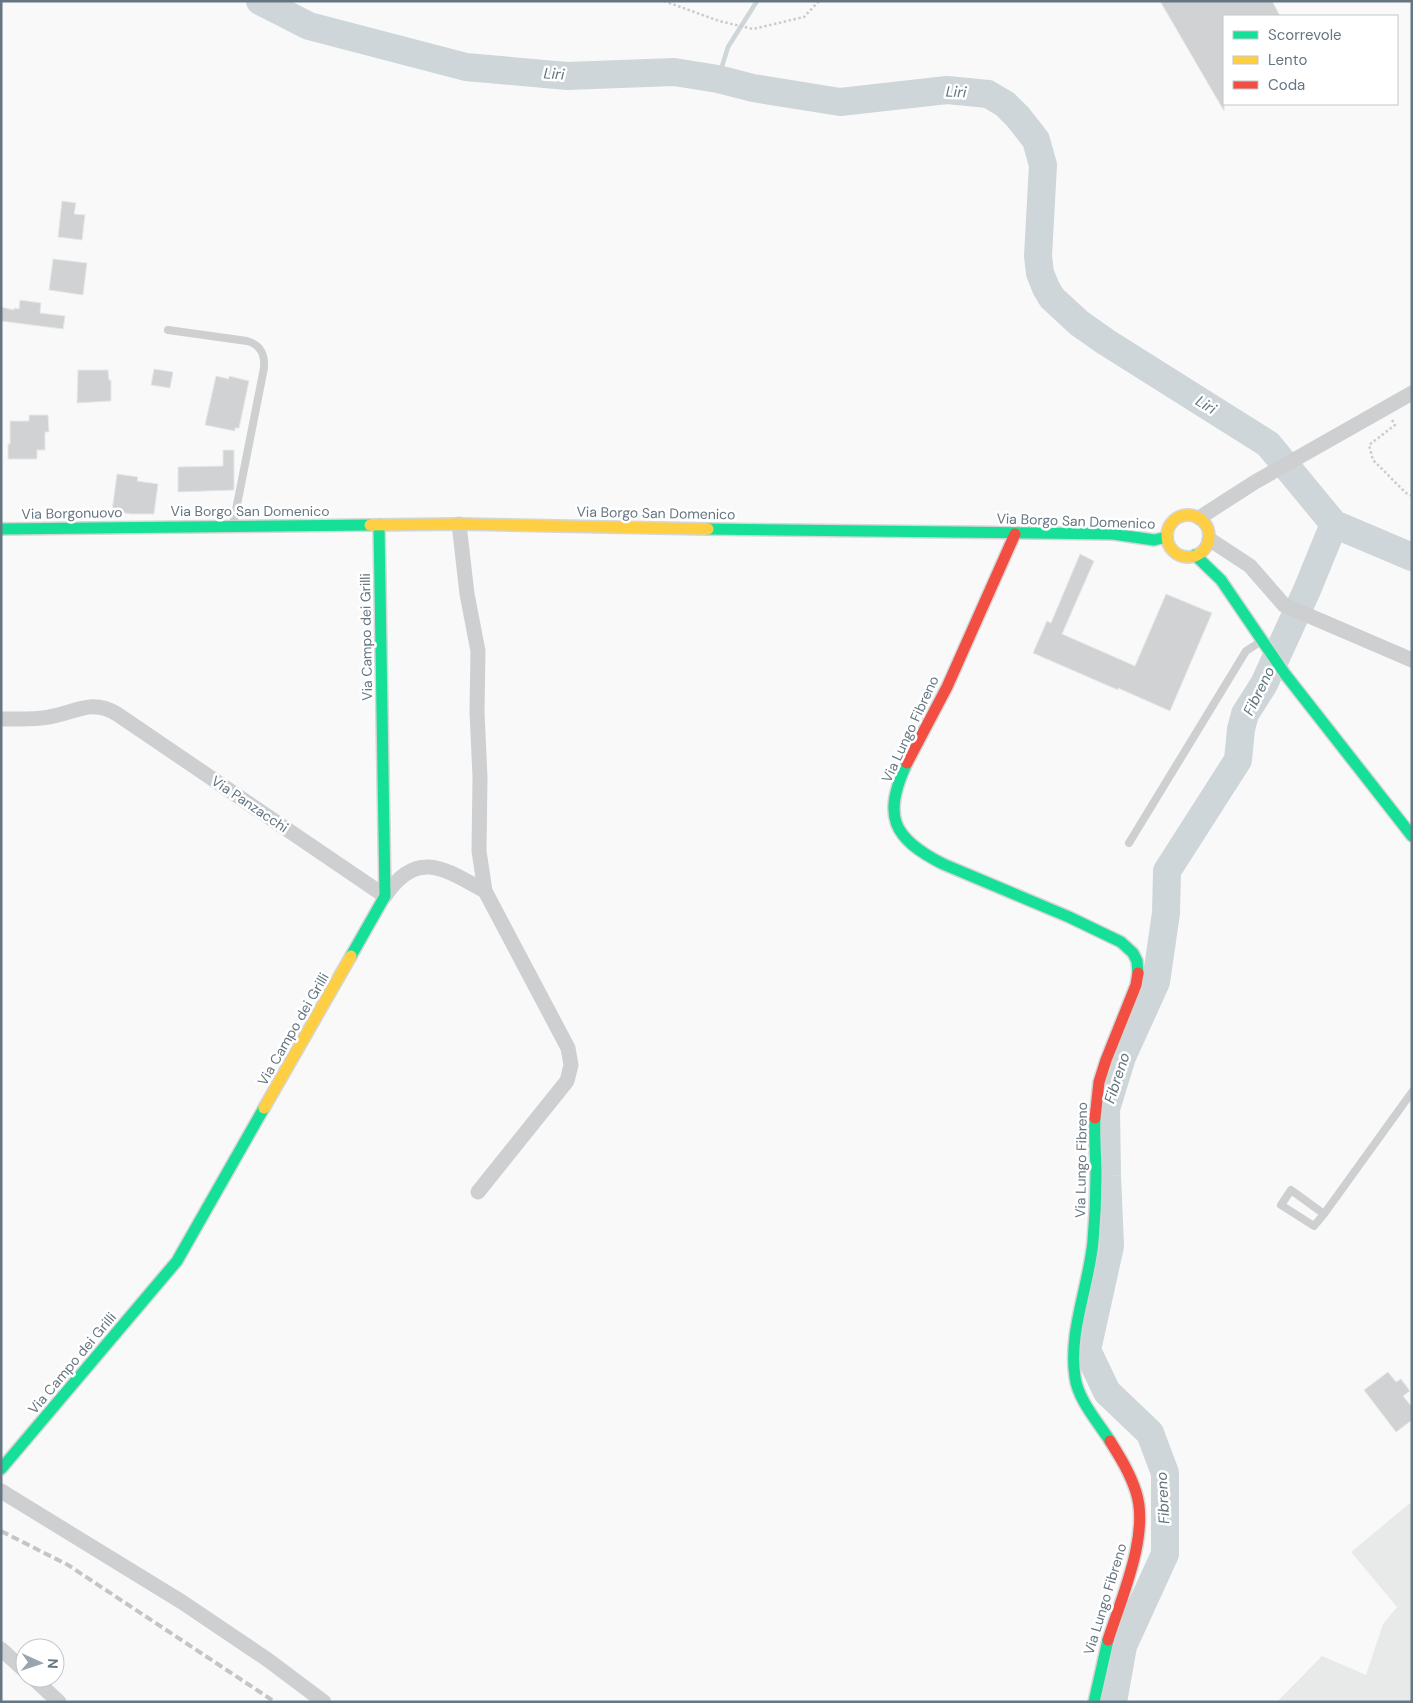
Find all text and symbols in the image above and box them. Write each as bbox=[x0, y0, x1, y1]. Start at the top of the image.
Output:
legend bbox=[1223, 15, 1398, 105]
text: Scorrevole bbox=[1268, 25, 1342, 45]
text: Lento bbox=[1268, 50, 1307, 70]
water label: Liri bbox=[543, 63, 565, 85]
text: Coda bbox=[1268, 75, 1305, 95]
water label: Liri bbox=[945, 81, 967, 103]
water label: Liri bbox=[1192, 391, 1220, 419]
street label: Via Borgo San Domenico bbox=[171, 502, 329, 520]
street label: Via Borgonuovo bbox=[21, 503, 123, 523]
street label: Via Borgo San Domenico bbox=[576, 503, 736, 523]
street label: Via Borgo San Domenico bbox=[996, 509, 1156, 533]
street label: Via Campo dei Grilli bbox=[356, 573, 376, 701]
water label: Fibreno bbox=[1239, 663, 1279, 719]
street label: Via Lungo Fibreno bbox=[877, 673, 943, 785]
street label: Via Panzacchi bbox=[208, 772, 292, 836]
street label: Via Campo dei Grilli bbox=[253, 969, 333, 1089]
water label: Fibreno bbox=[1099, 1050, 1135, 1106]
street label: Via Lungo Fibreno bbox=[1071, 1102, 1091, 1218]
street label: Via Campo dei Grilli bbox=[24, 1308, 120, 1418]
water label: Fibreno bbox=[1152, 1471, 1174, 1525]
street label: Via Lungo Fibreno bbox=[1079, 1541, 1131, 1657]
north arrow bbox=[15, 1638, 65, 1688]
text: N bbox=[44, 1658, 62, 1669]

